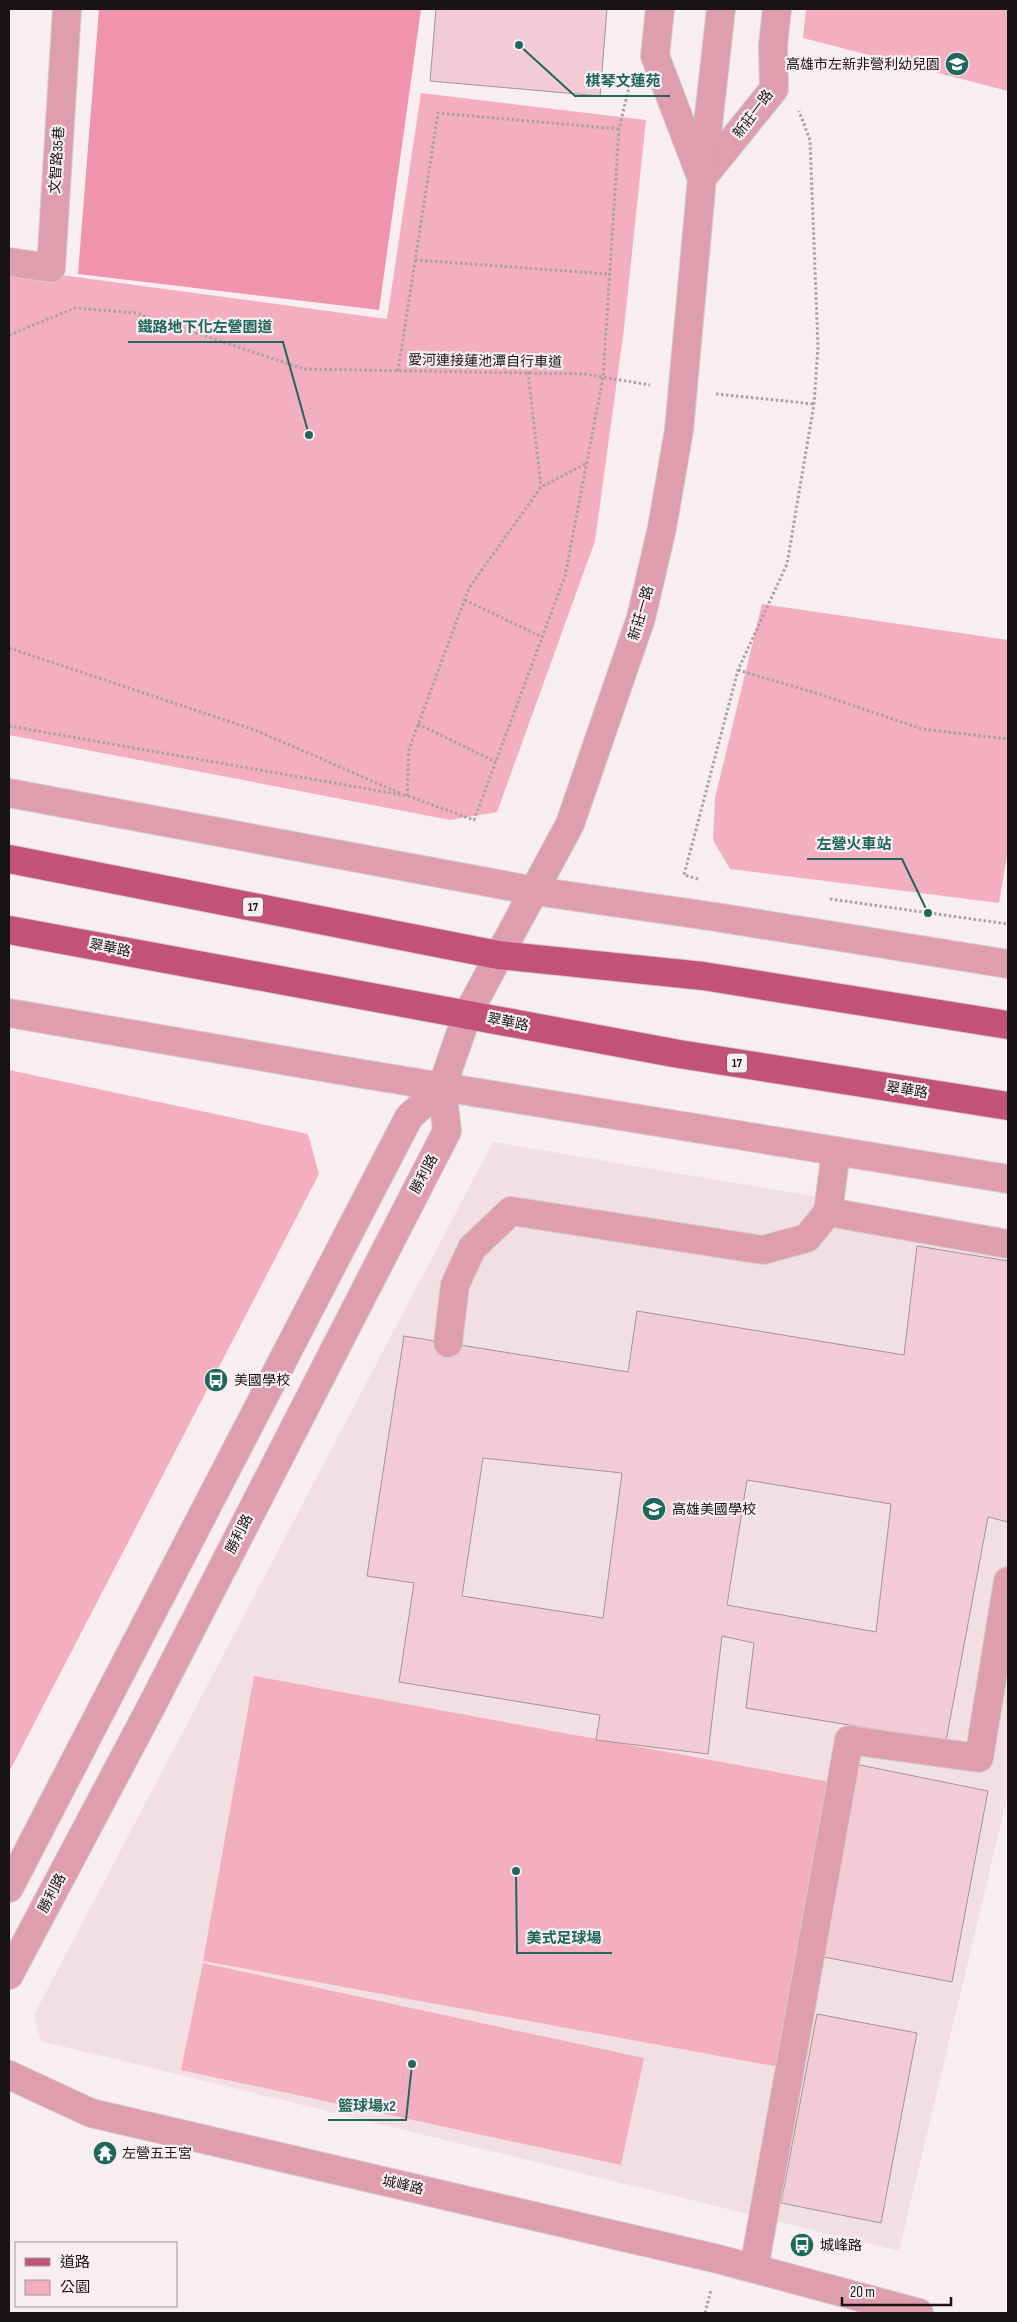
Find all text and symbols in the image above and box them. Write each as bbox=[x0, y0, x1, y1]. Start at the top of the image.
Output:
school or university icon: 高雄市左新非營利幼兒園 bbox=[944, 51, 970, 77]
place label: 高雄市左新非營利幼兒園 bbox=[786, 56, 940, 73]
callout: 棋琴文蓮苑 bbox=[575, 66, 670, 96]
text: 棋琴文蓮苑 bbox=[585, 72, 661, 91]
street label: 新莊一路 bbox=[729, 87, 777, 141]
street label: 文智路35巷 bbox=[46, 126, 68, 194]
callout: 鐵路地下化左營園道 bbox=[128, 312, 283, 342]
text: 鐵路地下化左營園道 bbox=[137, 318, 273, 337]
street label: 愛河連接蓮池潭自行車道 bbox=[408, 351, 562, 371]
street label: 新莊一路 bbox=[625, 584, 657, 642]
callout: 左營火車站 bbox=[807, 829, 902, 859]
text: 左營火車站 bbox=[816, 835, 892, 854]
road number: 17 bbox=[243, 898, 263, 916]
street label: 翠華路 bbox=[88, 936, 132, 960]
street label: 翠華路 bbox=[486, 1010, 530, 1034]
road number: 17 bbox=[727, 1054, 747, 1072]
street label: 翠華路 bbox=[885, 1078, 929, 1102]
street label: 勝利路 bbox=[407, 1151, 441, 1197]
bus stop icon: 美國學校 bbox=[203, 1367, 229, 1393]
place label: 美國學校 bbox=[234, 1372, 290, 1389]
school or university icon: 高雄美國學校 bbox=[641, 1496, 667, 1522]
place label: 高雄美國學校 bbox=[672, 1501, 756, 1518]
street label: 勝利路 bbox=[222, 1511, 256, 1557]
street label: 勝利路 bbox=[35, 1870, 69, 1916]
callout: 美式足球場 bbox=[517, 1923, 612, 1953]
text: 美式足球場 bbox=[526, 1929, 602, 1948]
callout: 籃球場x2 bbox=[328, 2090, 406, 2120]
text: 籃球場x2 bbox=[338, 2097, 396, 2116]
temple icon: 左營五王宮 bbox=[92, 2140, 118, 2166]
place label: 左營五王宮 bbox=[122, 2145, 192, 2162]
street label: 城峰路 bbox=[381, 2172, 425, 2198]
bus stop icon: 城峰路 bbox=[789, 2232, 815, 2258]
place label: 城峰路 bbox=[820, 2237, 862, 2254]
legend bbox=[15, 2242, 178, 2307]
text: 道路 bbox=[60, 2253, 90, 2272]
scale bar bbox=[842, 2274, 951, 2306]
text: 公園 bbox=[60, 2278, 90, 2297]
text: 20 m bbox=[850, 2283, 875, 2302]

